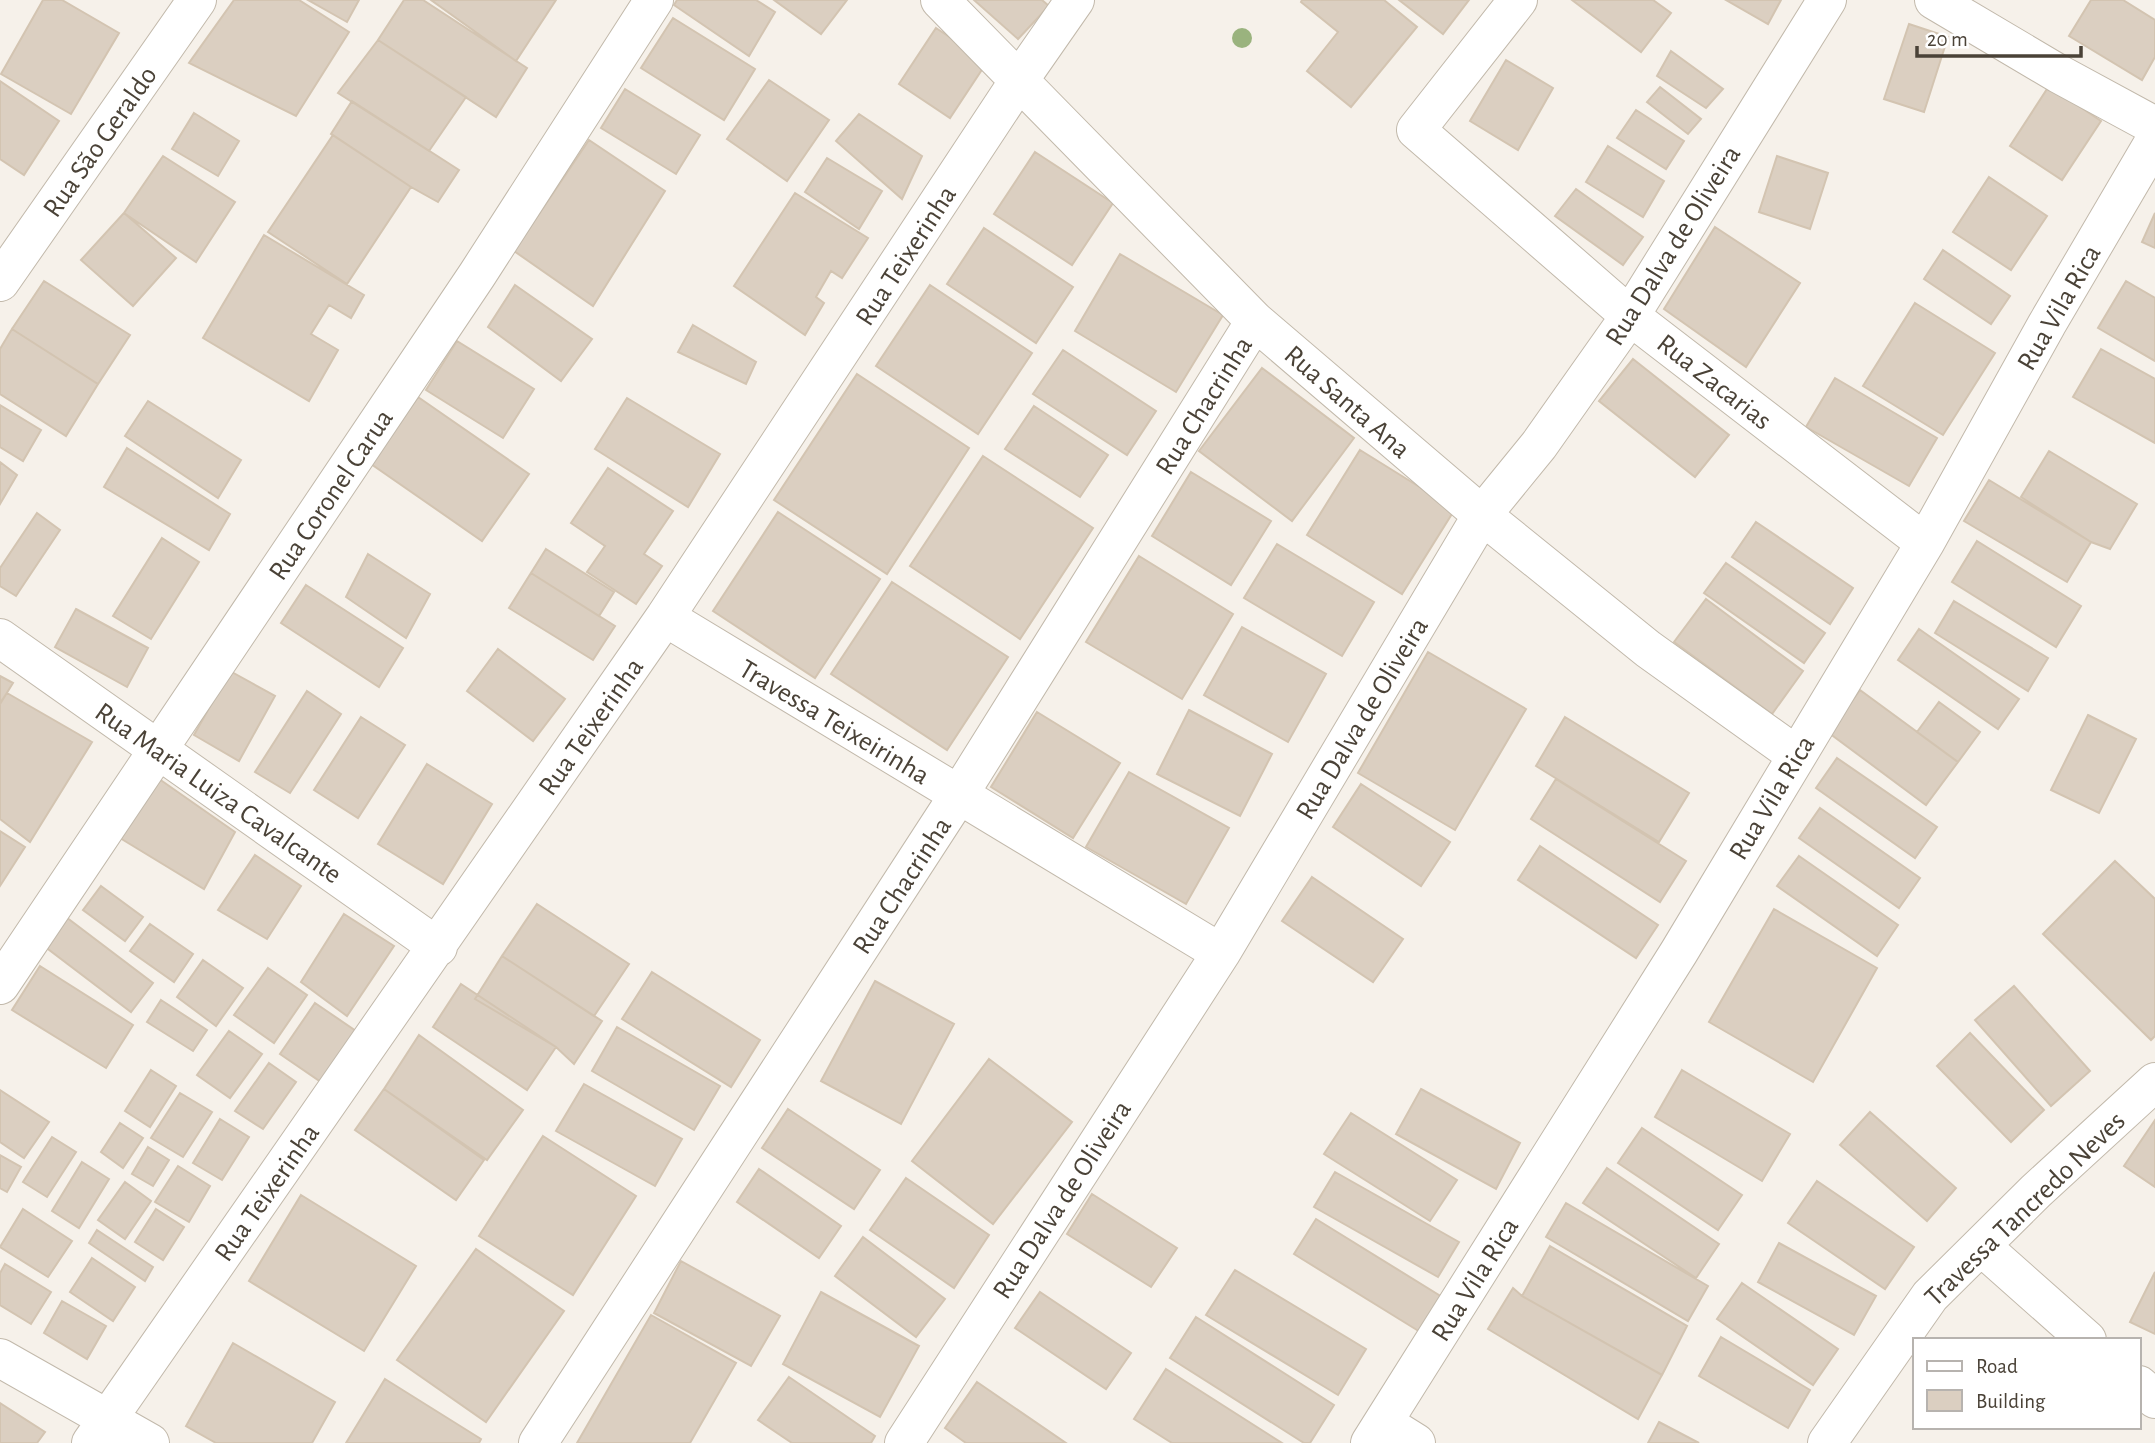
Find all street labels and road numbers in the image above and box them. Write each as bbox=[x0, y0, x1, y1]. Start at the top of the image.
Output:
street label: Rua São Geraldo bbox=[38, 62, 163, 223]
street label: Rua Dalva de Oliveira bbox=[1601, 141, 1747, 351]
street label: Rua Teixerinha bbox=[851, 181, 962, 331]
street label: Rua Vila Rica bbox=[2013, 240, 2107, 375]
street label: Rua Zacarias bbox=[1651, 329, 1776, 436]
street label: Rua Chacrinha bbox=[1151, 332, 1258, 480]
street label: Rua Santa Ana bbox=[1279, 341, 1415, 464]
street label: Rua Coronel Carua bbox=[264, 405, 399, 585]
street label: Rua Dalva de Oliveira bbox=[1291, 613, 1434, 825]
street label: Rua Teixerinha bbox=[534, 653, 649, 801]
street label: Travessa Teixeirinha bbox=[734, 655, 934, 791]
street label: Rua Maria Luiza Cavalcante bbox=[89, 698, 346, 889]
street label: Rua Vila Rica bbox=[1725, 731, 1821, 865]
street label: Rua Chacrinha bbox=[848, 813, 957, 960]
street label: Rua Dalva de Oliveira bbox=[988, 1096, 1137, 1304]
street label: Travessa Tancredo Neves bbox=[1920, 1107, 2131, 1312]
street label: Rua Teixerinha bbox=[210, 1119, 325, 1267]
street label: Rua Vila Rica bbox=[1427, 1213, 1525, 1347]

